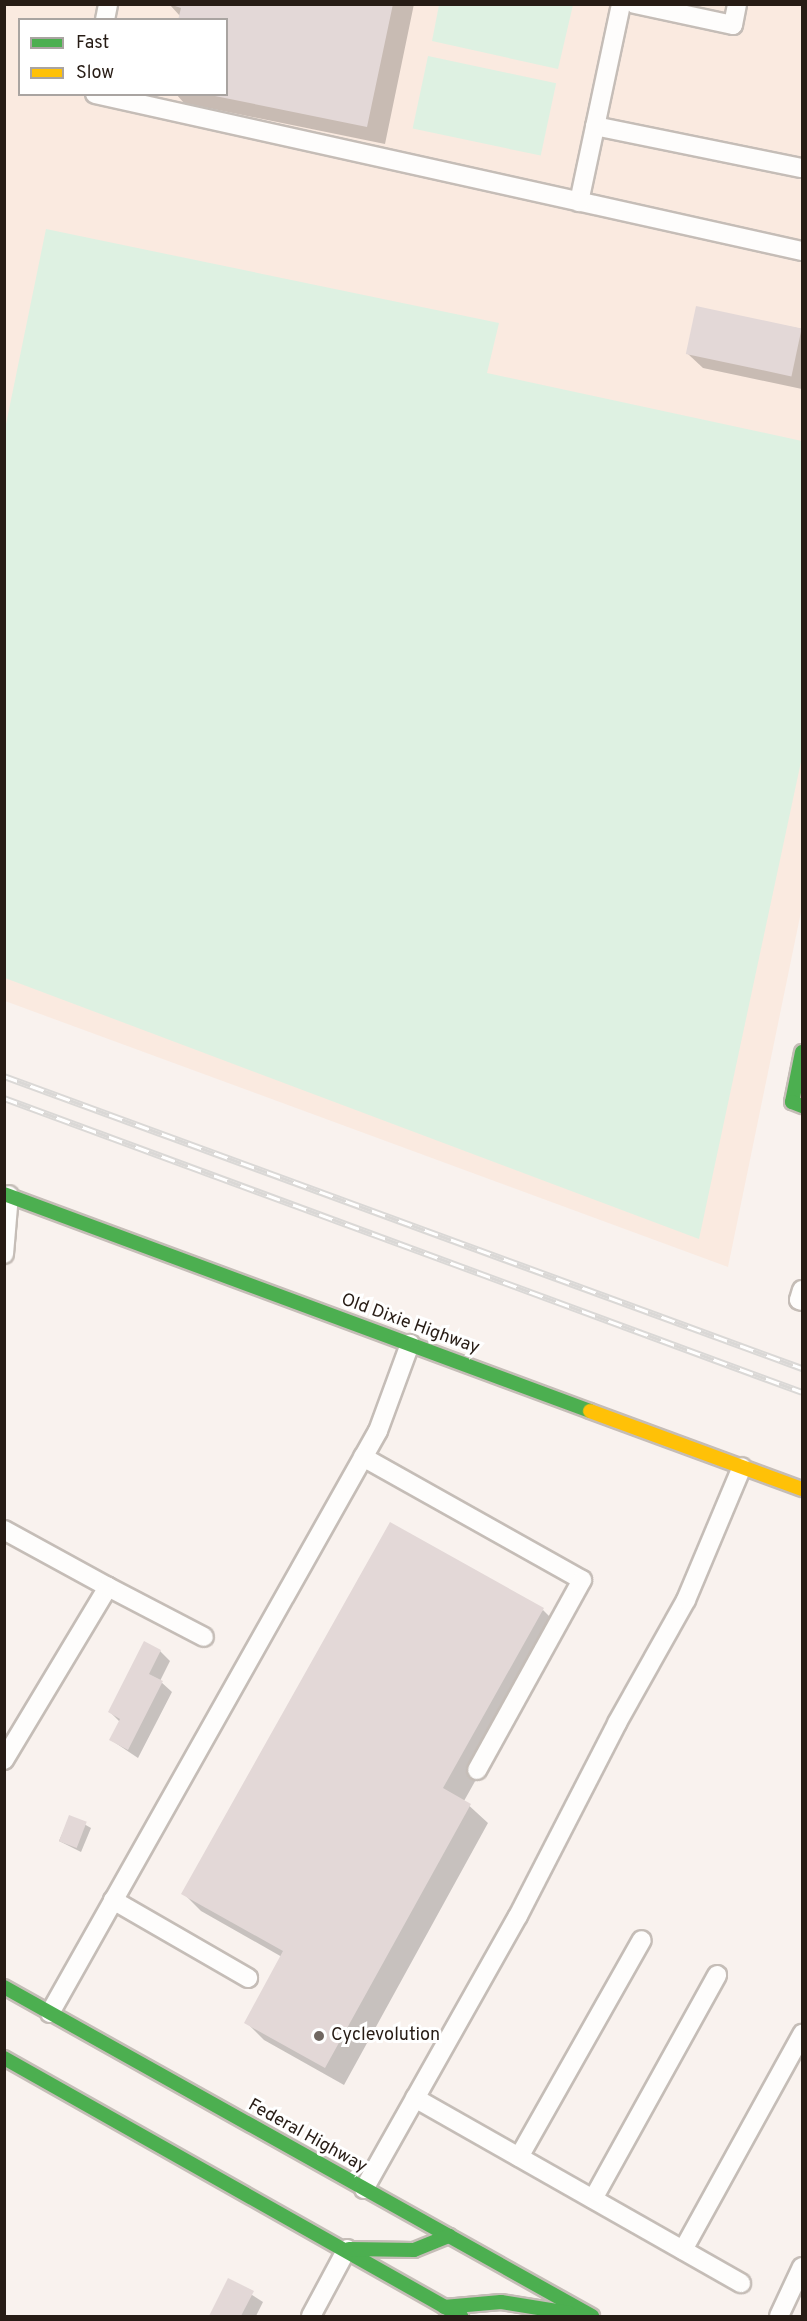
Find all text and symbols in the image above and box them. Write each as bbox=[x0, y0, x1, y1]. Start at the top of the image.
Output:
legend bbox=[18, 18, 228, 96]
text: Fast bbox=[76, 32, 109, 55]
text: Slow bbox=[76, 62, 114, 85]
street label: Old Dixie Highway bbox=[338, 1290, 482, 1360]
place label: Cyclevolution bbox=[331, 2025, 440, 2047]
marker: Cyclevolution bbox=[312, 2029, 326, 2043]
street label: Federal Highway bbox=[244, 2095, 370, 2179]

